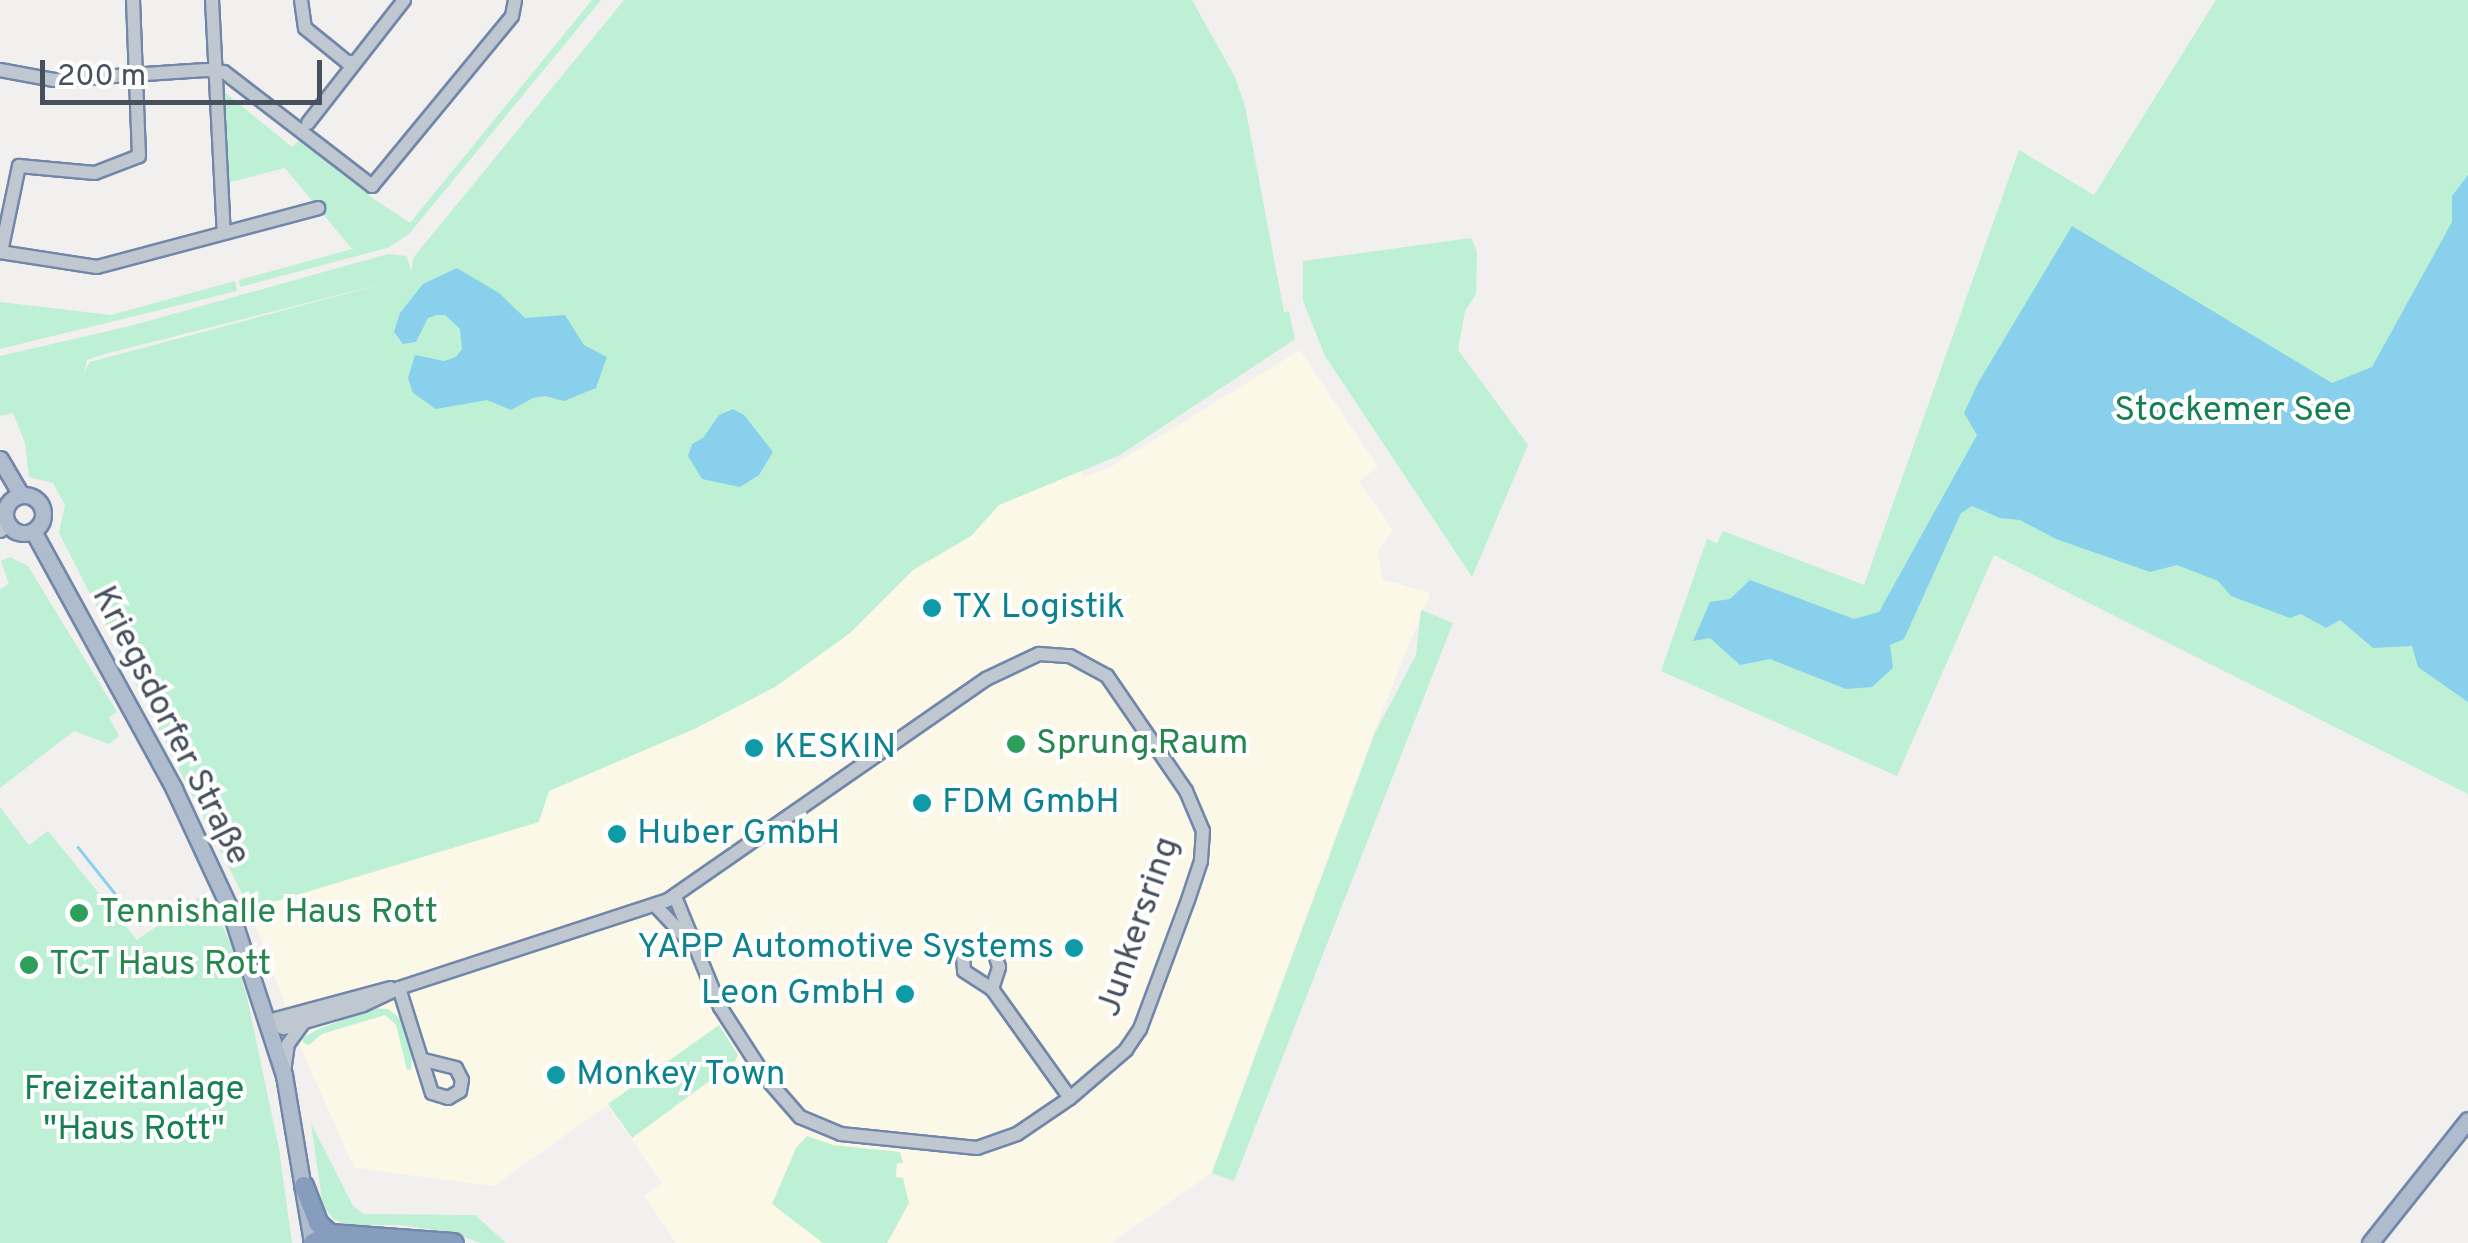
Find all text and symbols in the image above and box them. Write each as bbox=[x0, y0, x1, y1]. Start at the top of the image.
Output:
scale bar bbox=[45, 40, 328, 102]
text: 200 m bbox=[57, 59, 146, 96]
park label: Stockemer See bbox=[2114, 390, 2352, 432]
street label: Kriegsdorfer Straße bbox=[82, 580, 258, 872]
place label: TX Logistik bbox=[952, 587, 1125, 629]
marker: TX Logistik bbox=[921, 597, 943, 619]
place label: Sprung.Raum bbox=[1036, 723, 1248, 765]
place label: KESKIN bbox=[774, 727, 896, 769]
marker: Sprung.Raum bbox=[1005, 733, 1027, 755]
marker: KESKIN bbox=[743, 737, 765, 759]
place label: FDM GmbH bbox=[942, 782, 1120, 824]
marker: FDM GmbH bbox=[911, 792, 933, 814]
place label: Huber GmbH bbox=[637, 813, 840, 855]
marker: Huber GmbH bbox=[606, 823, 628, 845]
street label: Junkersring bbox=[1089, 832, 1189, 1022]
place label: Tennishalle Haus Rott bbox=[99, 892, 438, 934]
marker: Tennishalle Haus Rott bbox=[68, 902, 90, 924]
place label: YAPP Automotive Systems bbox=[636, 927, 1054, 969]
marker: YAPP Automotive Systems bbox=[1063, 937, 1085, 959]
place label: TCT Haus Rott bbox=[49, 944, 273, 986]
marker: TCT Haus Rott bbox=[18, 954, 40, 976]
place label: Leon GmbH bbox=[701, 973, 885, 1015]
marker: Leon GmbH bbox=[894, 983, 916, 1005]
place label: Monkey Town bbox=[576, 1054, 787, 1096]
marker: Monkey Town bbox=[545, 1064, 567, 1086]
park label: Freizeitanlage "Haus Rott" bbox=[24, 1069, 244, 1151]

